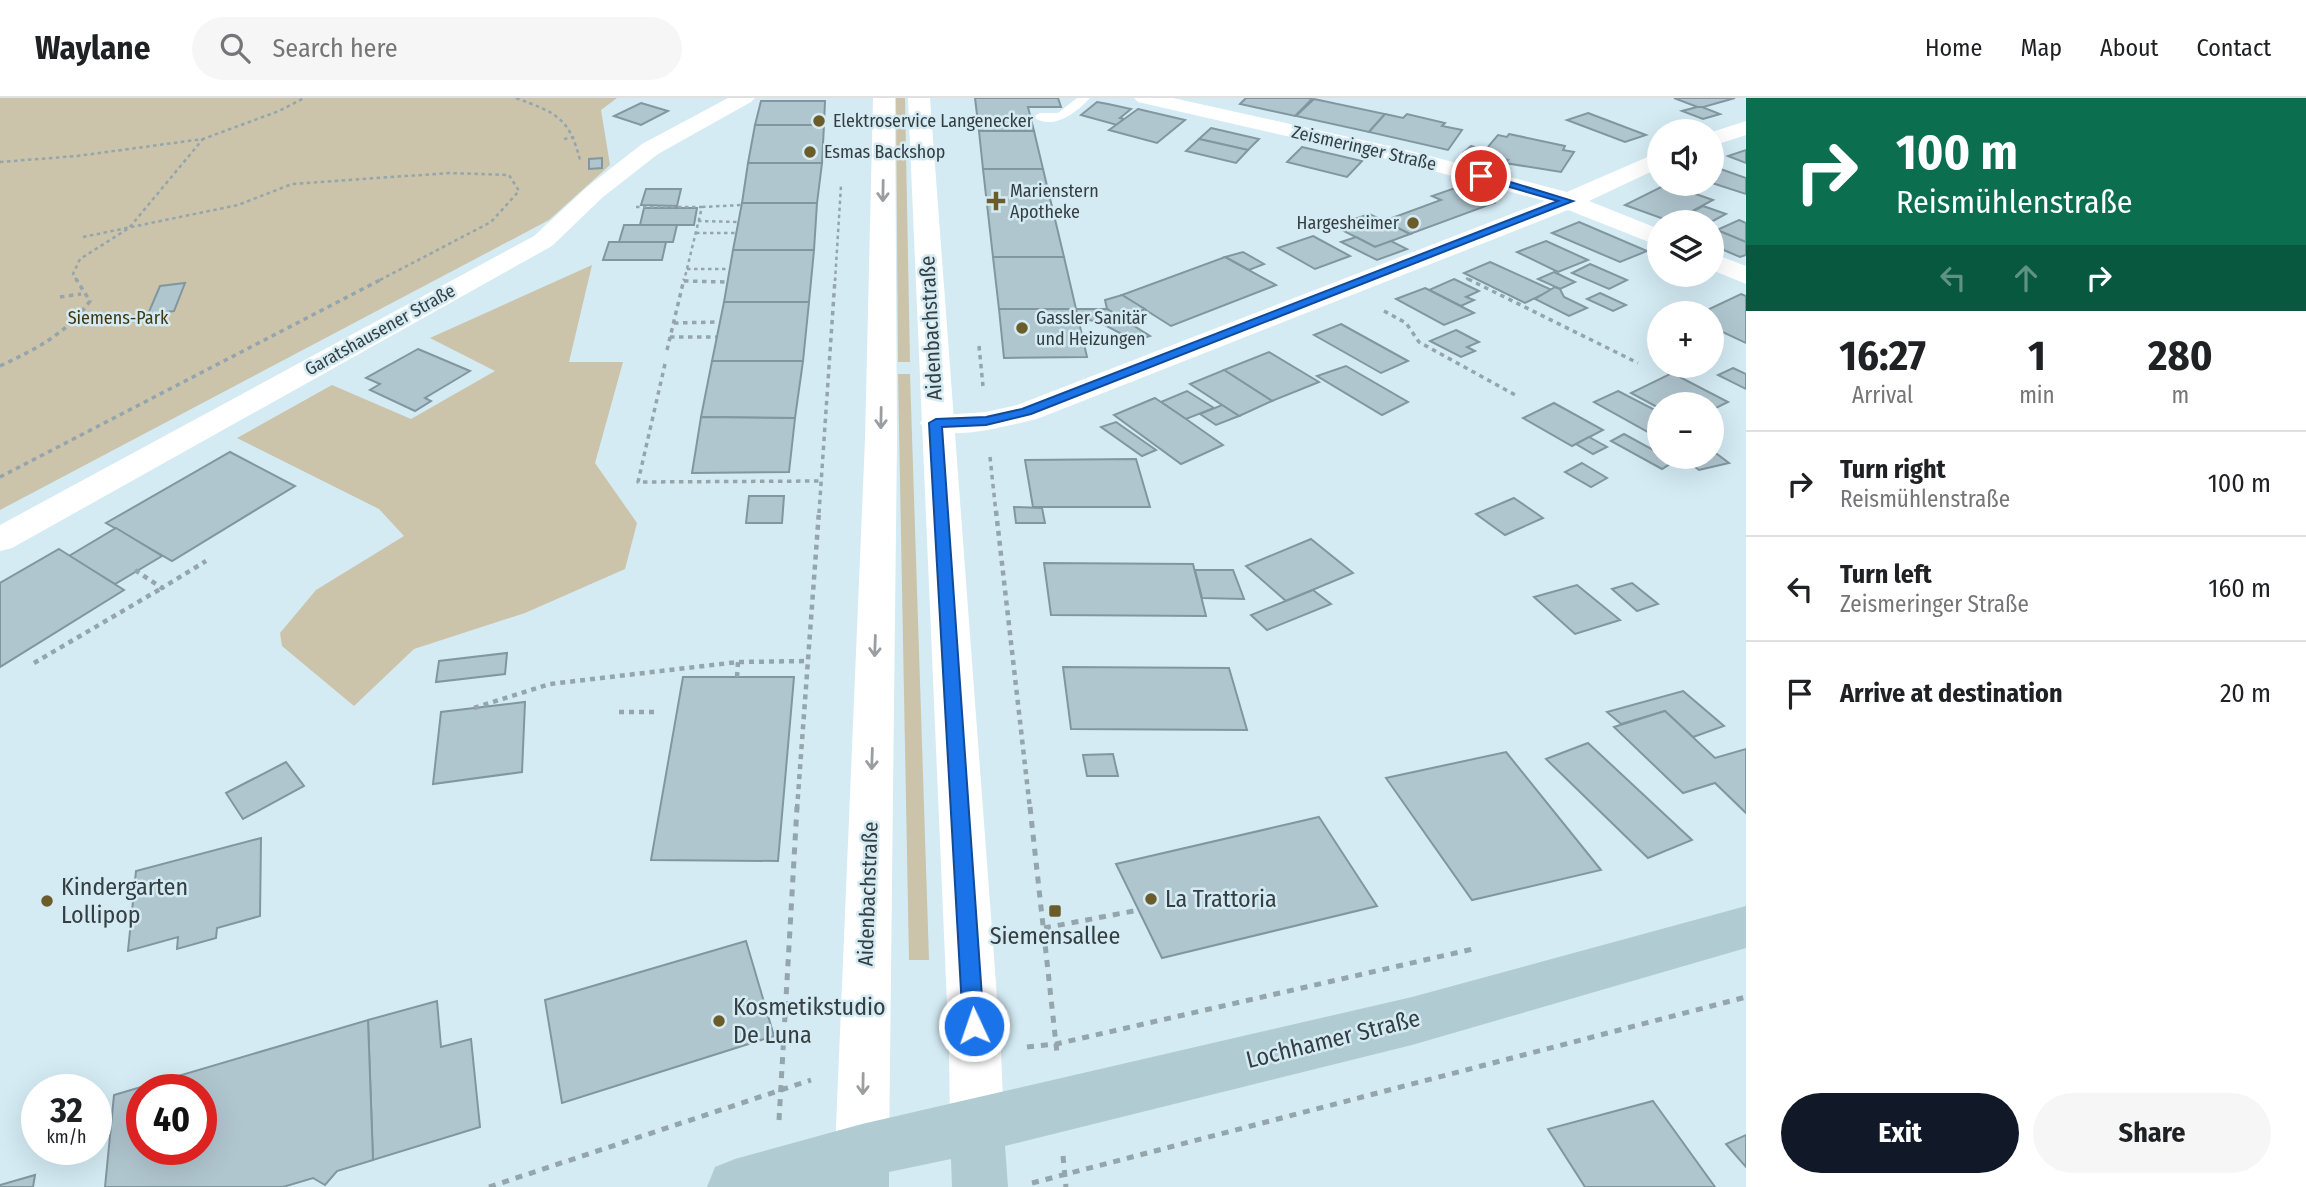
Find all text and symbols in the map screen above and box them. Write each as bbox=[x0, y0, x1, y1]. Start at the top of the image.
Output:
search box bbox=[192, 17, 682, 80]
text: Waylane bbox=[35, 28, 150, 68]
icon: search bbox=[216, 29, 254, 67]
text: Search here bbox=[272, 33, 398, 64]
text: Home bbox=[1925, 34, 1982, 62]
text: Map bbox=[2020, 34, 2062, 62]
text: About bbox=[2100, 34, 2158, 62]
text: Contact bbox=[2196, 34, 2271, 62]
place label: Elektroservice Langenecker bbox=[833, 110, 1034, 132]
marker: Elektroservice Langenecker bbox=[811, 113, 827, 129]
map controls bbox=[1647, 119, 1724, 469]
button: sound bbox=[1647, 119, 1724, 196]
street label: Zeismeringer Straße bbox=[1290, 121, 1439, 175]
text: 100 m bbox=[1896, 123, 2018, 182]
icon: right bbox=[1781, 126, 1872, 217]
place label: Esmas Backshop bbox=[824, 141, 945, 163]
marker: Esmas Backshop bbox=[802, 144, 818, 160]
pin bbox=[1451, 146, 1511, 206]
icon: arrive bbox=[1462, 157, 1500, 195]
one-way arrow bbox=[876, 179, 890, 202]
place label: Marienstern Apotheke bbox=[1010, 180, 1099, 223]
text: Reismühlenstraße bbox=[1896, 183, 2133, 221]
marker: Marienstern Apotheke bbox=[988, 193, 1004, 209]
button: layers bbox=[1647, 210, 1724, 287]
place label: Hargesheimer bbox=[1297, 212, 1400, 234]
marker: Hargesheimer bbox=[1405, 215, 1421, 231]
street label: Aidenbachstraße bbox=[914, 255, 948, 401]
icon: left bbox=[1934, 259, 1972, 297]
icon: ahead bbox=[2007, 259, 2045, 297]
icon: right bbox=[2080, 259, 2118, 297]
street label: Garatshausener Straße bbox=[301, 280, 459, 380]
button: + bbox=[1647, 301, 1724, 378]
park label: Siemens-Park bbox=[68, 307, 169, 329]
place label: Gassler Sanitär und Heizungen bbox=[1036, 307, 1148, 350]
marker: Gassler Sanitär und Heizungen bbox=[1014, 320, 1030, 336]
text: 16:27 bbox=[1839, 331, 1926, 381]
text: 1 bbox=[2028, 331, 2046, 381]
text: 280 bbox=[2148, 331, 2213, 381]
text: Arrival bbox=[1852, 381, 1913, 409]
text: min bbox=[2019, 381, 2055, 409]
text: m bbox=[2172, 381, 2189, 409]
button: − bbox=[1647, 392, 1724, 469]
one-way arrow bbox=[874, 406, 888, 429]
text: Turn right bbox=[1840, 454, 1946, 485]
icon: right bbox=[1781, 465, 1819, 503]
text: 100 m bbox=[2208, 468, 2271, 499]
text: Reismühlenstraße bbox=[1840, 485, 2010, 513]
text: Turn left bbox=[1840, 559, 1932, 590]
icon: left bbox=[1781, 570, 1819, 608]
text: 160 m bbox=[2208, 573, 2271, 604]
text: Zeismeringer Straße bbox=[1840, 590, 2029, 618]
one-way arrow bbox=[868, 634, 882, 657]
icon: arrive bbox=[1781, 675, 1819, 713]
text: Arrive at destination bbox=[1840, 678, 2063, 709]
text: 20 m bbox=[2220, 678, 2271, 709]
one-way arrow bbox=[865, 747, 878, 770]
street label: Aidenbachstraße bbox=[852, 821, 884, 967]
place label: Kindergarten Lollipop bbox=[61, 873, 188, 929]
place label: La Trattoria bbox=[1165, 885, 1277, 913]
marker: La Trattoria bbox=[1143, 891, 1159, 907]
marker: Kindergarten Lollipop bbox=[39, 893, 55, 909]
marker: Siemensallee bbox=[1047, 903, 1063, 919]
place label: Siemensallee bbox=[990, 922, 1120, 950]
position arrow bbox=[937, 989, 1011, 1063]
place label: Kosmetikstudio De Luna bbox=[733, 993, 886, 1049]
street label: Lochhamer Straße bbox=[1243, 1004, 1423, 1074]
marker: Kosmetikstudio De Luna bbox=[711, 1013, 727, 1029]
one-way arrow bbox=[856, 1072, 870, 1095]
speed limit sign: 40 bbox=[126, 1074, 217, 1165]
text: 32 bbox=[50, 1089, 83, 1131]
button: Exit bbox=[1781, 1093, 2019, 1173]
button: Share bbox=[2033, 1093, 2271, 1173]
text: km/h bbox=[46, 1126, 87, 1148]

